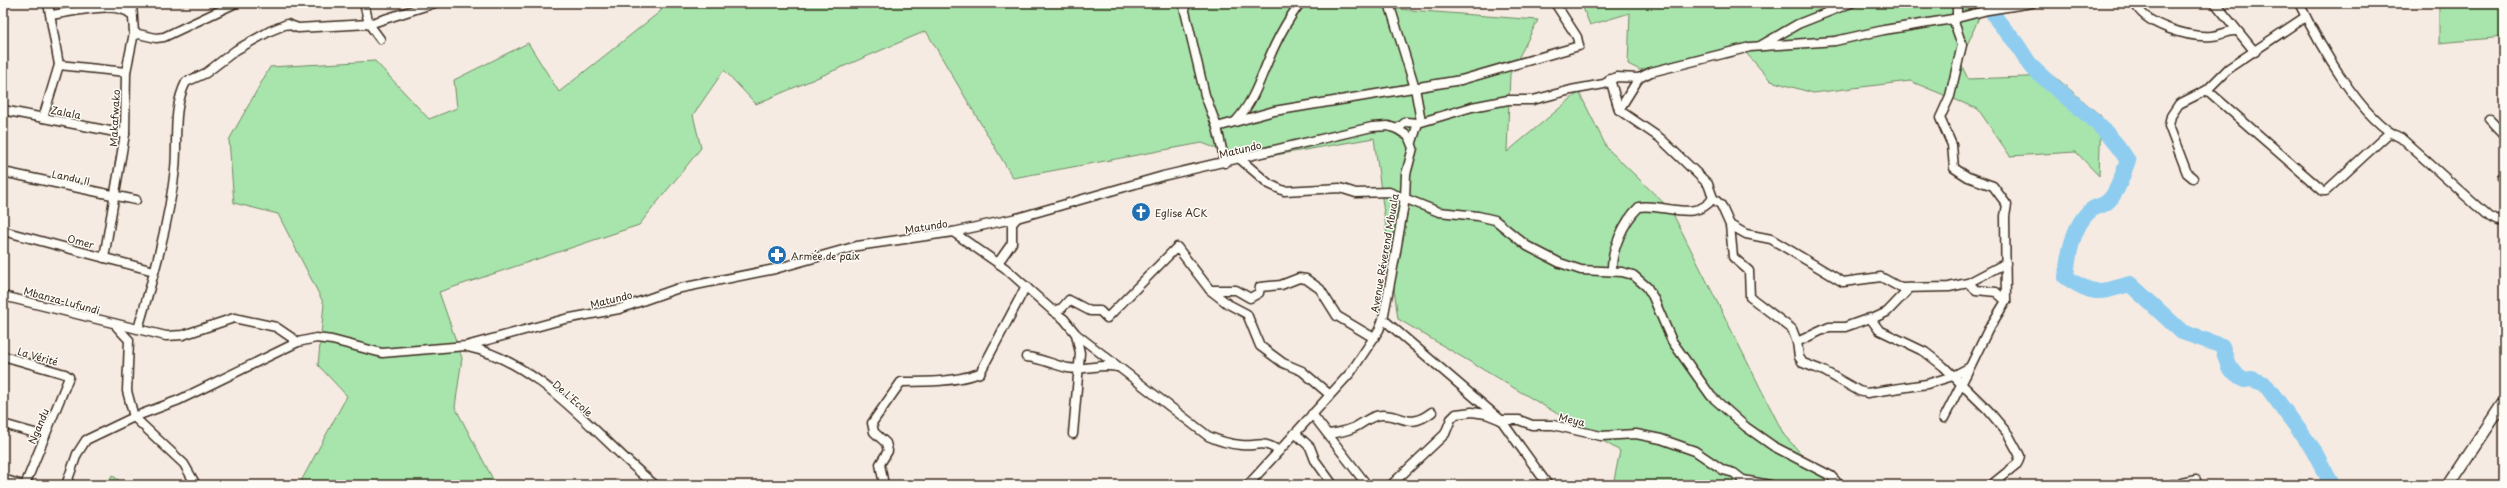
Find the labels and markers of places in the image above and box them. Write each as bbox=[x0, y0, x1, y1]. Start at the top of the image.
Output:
church icon: Eglise ACK bbox=[1130, 201, 1152, 223]
place label: Eglise ACK bbox=[1155, 205, 1208, 220]
pharmacy icon: Armée de paix bbox=[766, 244, 788, 266]
place label: Armée de paix bbox=[791, 248, 860, 263]

